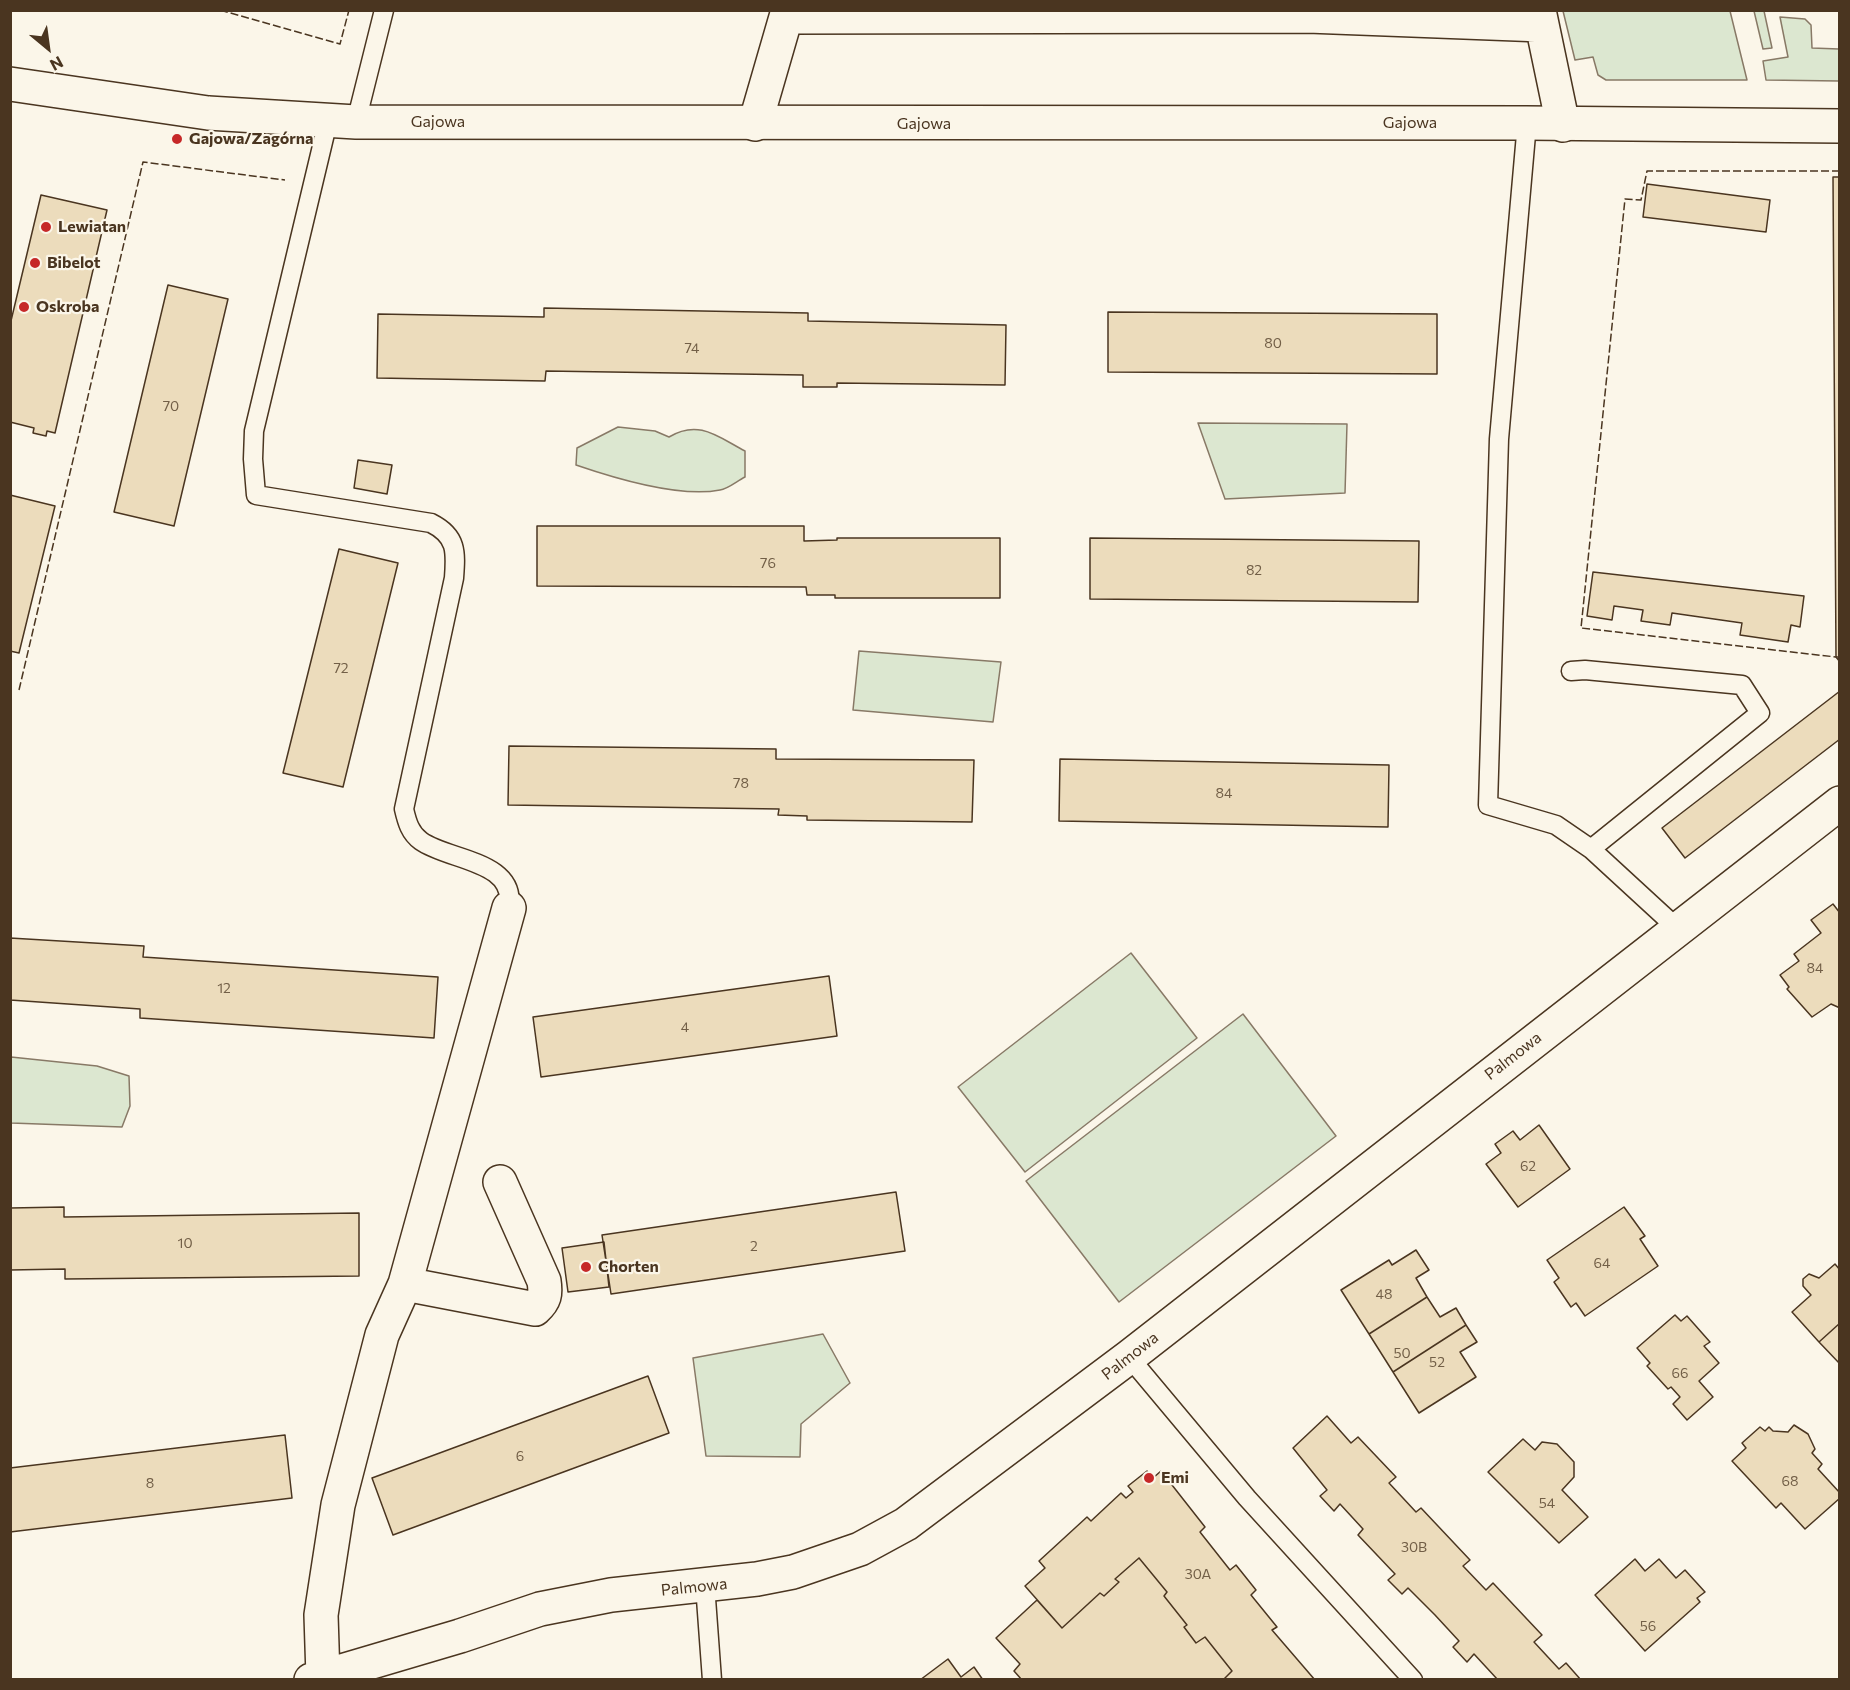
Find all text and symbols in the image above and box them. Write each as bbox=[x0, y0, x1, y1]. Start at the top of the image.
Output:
north arrow bbox=[18, 18, 78, 78]
text: N bbox=[47, 53, 67, 75]
street label: Gajowa bbox=[411, 112, 465, 132]
street label: Gajowa bbox=[1383, 113, 1437, 133]
street label: Gajowa bbox=[897, 114, 951, 134]
place label: Gajowa/Zagórna bbox=[189, 129, 313, 149]
marker: Gajowa/Zagórna bbox=[170, 132, 184, 146]
place label: Lewiatan bbox=[58, 217, 126, 237]
marker: Lewiatan bbox=[39, 220, 53, 234]
place label: Bibelot bbox=[47, 253, 101, 273]
marker: Bibelot bbox=[28, 256, 42, 270]
place label: Oskroba bbox=[36, 297, 100, 317]
marker: Oskroba bbox=[17, 300, 31, 314]
house number: 80 bbox=[1264, 335, 1282, 351]
house number: 74 bbox=[685, 340, 699, 356]
house number: 70 bbox=[163, 398, 179, 414]
house number: 76 bbox=[760, 555, 776, 571]
house number: 82 bbox=[1246, 562, 1262, 578]
house number: 72 bbox=[333, 660, 349, 676]
house number: 78 bbox=[733, 775, 749, 791]
house number: 84 bbox=[1216, 785, 1232, 801]
house number: 84 bbox=[1807, 960, 1823, 976]
house number: 12 bbox=[217, 980, 231, 996]
house number: 4 bbox=[681, 1019, 689, 1035]
street label: Palmowa bbox=[1481, 1028, 1545, 1084]
house number: 62 bbox=[1520, 1158, 1536, 1174]
house number: 10 bbox=[177, 1235, 193, 1251]
house number: 2 bbox=[750, 1238, 758, 1254]
house number: 64 bbox=[1594, 1255, 1610, 1271]
place label: Chorten bbox=[598, 1257, 659, 1277]
marker: Chorten bbox=[579, 1260, 593, 1274]
house number: 48 bbox=[1376, 1286, 1392, 1302]
street label: Palmowa bbox=[1098, 1328, 1162, 1384]
house number: 50 bbox=[1393, 1345, 1411, 1361]
house number: 52 bbox=[1429, 1354, 1445, 1370]
house number: 66 bbox=[1672, 1365, 1688, 1381]
house number: 6 bbox=[516, 1448, 524, 1464]
place label: Emi bbox=[1161, 1468, 1189, 1488]
marker: Emi bbox=[1142, 1471, 1156, 1485]
house number: 68 bbox=[1782, 1473, 1798, 1489]
house number: 8 bbox=[146, 1475, 154, 1491]
house number: 54 bbox=[1539, 1495, 1555, 1511]
house number: 30B bbox=[1401, 1539, 1427, 1555]
house number: 30A bbox=[1185, 1566, 1211, 1582]
street label: Palmowa bbox=[660, 1574, 728, 1600]
house number: 56 bbox=[1640, 1618, 1656, 1634]

